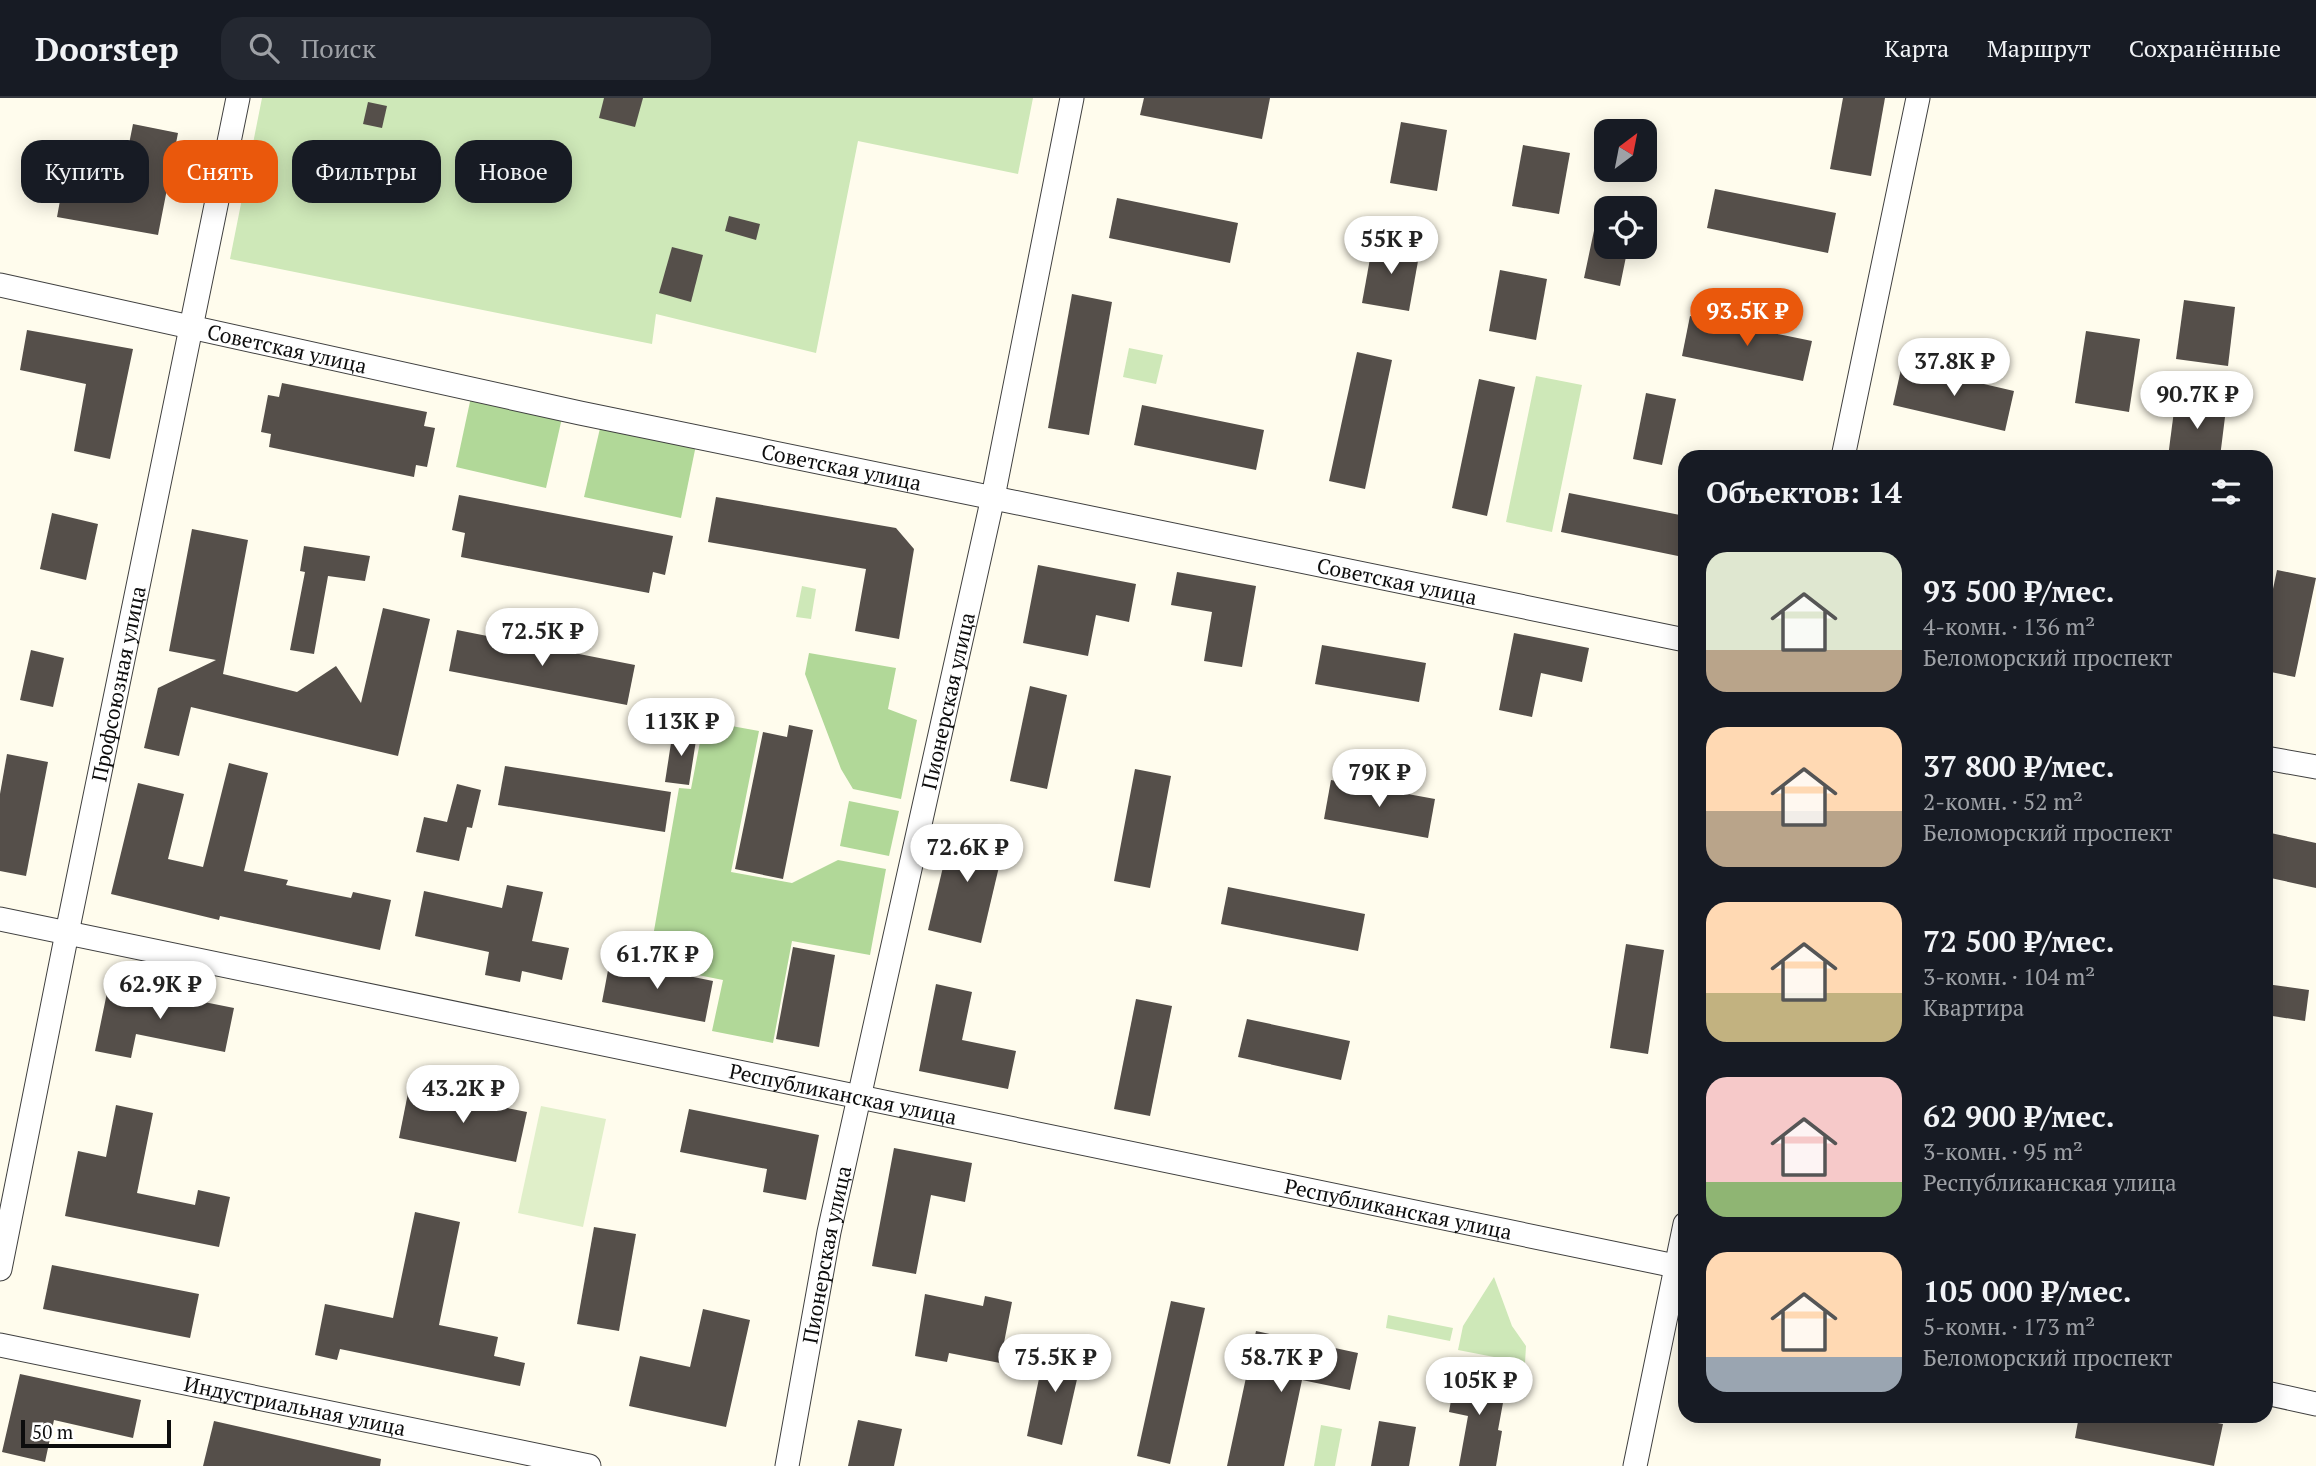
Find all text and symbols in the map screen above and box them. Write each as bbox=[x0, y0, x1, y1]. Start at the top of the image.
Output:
search box bbox=[221, 17, 711, 80]
text: Doorstep bbox=[35, 27, 179, 70]
icon: search bbox=[245, 29, 283, 67]
text: Поиск bbox=[301, 31, 376, 65]
text: Карта bbox=[1884, 32, 1949, 64]
text: Маршрут bbox=[1987, 32, 2091, 64]
text: Сохранённые bbox=[2129, 32, 2281, 64]
north arrow bbox=[1594, 119, 1657, 182]
map controls bbox=[1594, 119, 1657, 259]
chip: Купить bbox=[21, 140, 149, 203]
chip: Снять bbox=[163, 140, 278, 203]
chip: Фильтры bbox=[292, 140, 441, 203]
chip: Новое bbox=[455, 140, 572, 203]
button: locate bbox=[1594, 196, 1657, 259]
pin: 55K ₽ bbox=[1342, 216, 1440, 276]
text: 55K ₽ bbox=[1360, 223, 1422, 254]
pin: 93.5K ₽ bbox=[1682, 288, 1812, 348]
text: 93.5K ₽ bbox=[1706, 295, 1788, 326]
street label: Советская улица bbox=[205, 317, 370, 380]
pin: 37.8K ₽ bbox=[1889, 338, 2019, 398]
text: 37.8K ₽ bbox=[1914, 345, 1994, 376]
pin: 90.7K ₽ bbox=[2132, 372, 2262, 431]
text: 90.7K ₽ bbox=[2156, 378, 2238, 409]
street label: Советская улица bbox=[759, 437, 924, 497]
text: Объектов: 14 bbox=[1706, 472, 1902, 512]
icon: filters bbox=[2207, 473, 2245, 511]
street label: Советская улица bbox=[1314, 551, 1480, 611]
text: 93 500 ₽/мес. bbox=[1923, 571, 2115, 611]
icon: home bbox=[1762, 580, 1846, 664]
street label: Профсоюзная улица bbox=[84, 583, 152, 784]
pin: 72.5K ₽ bbox=[477, 608, 607, 668]
street label: Пионерская улица bbox=[914, 609, 981, 792]
text: 4-комн. · 136 m² bbox=[1923, 611, 2095, 642]
text: 72.5K ₽ bbox=[501, 615, 583, 646]
text: Беломорский проспект bbox=[1923, 642, 2172, 673]
pin: 113K ₽ bbox=[624, 698, 738, 758]
text: 113K ₽ bbox=[644, 705, 718, 736]
text: 37 800 ₽/мес. bbox=[1923, 746, 2115, 786]
pin: 79K ₽ bbox=[1330, 750, 1428, 809]
icon: home bbox=[1762, 755, 1846, 839]
text: 79K ₽ bbox=[1348, 756, 1410, 787]
text: 2-комн. · 52 m² bbox=[1923, 786, 2083, 817]
text: Беломорский проспект bbox=[1923, 817, 2172, 848]
pin: 72.6K ₽ bbox=[902, 824, 1032, 884]
text: 72.6K ₽ bbox=[926, 831, 1008, 862]
text: 72 500 ₽/мес. bbox=[1923, 921, 2115, 961]
icon: home bbox=[1762, 930, 1846, 1014]
pin: 61.7K ₽ bbox=[592, 932, 722, 991]
text: 61.7K ₽ bbox=[616, 938, 698, 969]
text: 3-комн. · 104 m² bbox=[1923, 961, 2095, 992]
pin: 62.9K ₽ bbox=[95, 962, 225, 1021]
text: 62.9K ₽ bbox=[119, 968, 201, 999]
text: Квартира bbox=[1923, 992, 2024, 1023]
street label: Республиканская улица bbox=[727, 1056, 960, 1131]
pin: 43.2K ₽ bbox=[398, 1066, 528, 1125]
text: 43.2K ₽ bbox=[422, 1072, 504, 1103]
text: 62 900 ₽/мес. bbox=[1923, 1096, 2115, 1136]
icon: home bbox=[1762, 1105, 1846, 1189]
text: 3-комн. · 95 m² bbox=[1923, 1136, 2083, 1167]
street label: Пионерская улица bbox=[795, 1163, 857, 1346]
text: Республиканская улица bbox=[1923, 1167, 2177, 1198]
street label: Республиканская улица bbox=[1282, 1171, 1515, 1246]
text: 105 000 ₽/мес. bbox=[1923, 1271, 2132, 1311]
icon: home bbox=[1762, 1280, 1846, 1364]
text: 5-комн. · 173 m² bbox=[1923, 1311, 2095, 1342]
pin: 75.5K ₽ bbox=[990, 1334, 1120, 1394]
pin: 58.7K ₽ bbox=[1216, 1334, 1346, 1394]
text: 75.5K ₽ bbox=[1014, 1341, 1096, 1372]
text: 58.7K ₽ bbox=[1240, 1341, 1322, 1372]
text: Беломорский проспект bbox=[1923, 1342, 2172, 1373]
pin: 105K ₽ bbox=[1422, 1358, 1536, 1417]
text: 105K ₽ bbox=[1442, 1364, 1516, 1395]
street label: Индустриальная улица bbox=[181, 1369, 409, 1442]
scale bar bbox=[21, 1417, 172, 1449]
text: 50 m bbox=[32, 1419, 73, 1444]

